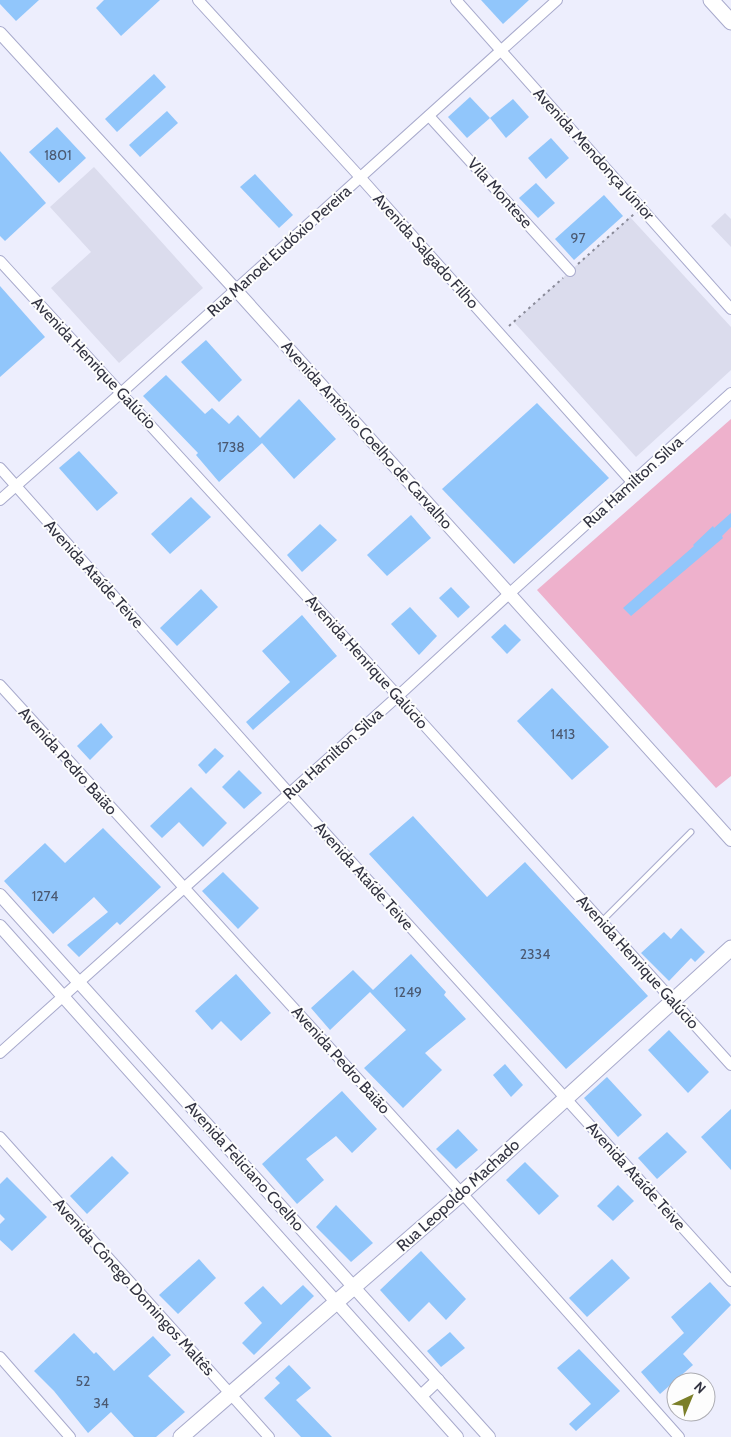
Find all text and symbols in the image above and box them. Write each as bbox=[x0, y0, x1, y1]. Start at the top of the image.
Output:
street label: Avenida Mendonça Júnior bbox=[530, 84, 659, 225]
house number: 1801 bbox=[44, 146, 72, 164]
street label: Vila Montese bbox=[464, 154, 536, 232]
street label: Rua Manoel Eudóxio Pereira bbox=[203, 181, 355, 321]
street label: Avenida Salgado Filho bbox=[369, 190, 483, 313]
house number: 97 bbox=[571, 229, 586, 247]
street label: Avenida Henrique Galúcio bbox=[28, 293, 160, 433]
street label: Avenida Antônio Coelho de Carvalho bbox=[277, 337, 457, 533]
street label: Rua Hamilton Silva bbox=[579, 432, 687, 532]
house number: 1738 bbox=[217, 438, 245, 456]
street label: Avenida Ataíde Teive bbox=[40, 516, 148, 632]
street label: Avenida Henrique Galúcio bbox=[302, 591, 432, 733]
street label: Avenida Pedro Baião bbox=[15, 703, 121, 819]
street label: Rua Hamilton Silva bbox=[279, 704, 387, 804]
house number: 1413 bbox=[551, 725, 575, 743]
street label: Avenida Ataíde Teive bbox=[310, 818, 418, 934]
house number: 1274 bbox=[32, 887, 58, 905]
street label: Avenida Henrique Galúcio bbox=[573, 891, 703, 1033]
house number: 2334 bbox=[520, 945, 550, 963]
house number: 1249 bbox=[394, 983, 422, 1001]
street label: Avenida Pedro Baião bbox=[288, 1002, 394, 1118]
street label: Avenida Feliciano Coelho bbox=[182, 1097, 308, 1235]
street label: Avenida Ataíde Teive bbox=[582, 1118, 690, 1234]
street label: Rua Leopoldo Machado bbox=[393, 1135, 523, 1255]
street label: Avenida Cônego Domingos Maltês bbox=[49, 1195, 219, 1380]
house number: 52 bbox=[76, 1372, 90, 1390]
north arrow bbox=[666, 1372, 716, 1422]
text: N bbox=[690, 1378, 710, 1398]
house number: 34 bbox=[93, 1394, 109, 1412]

